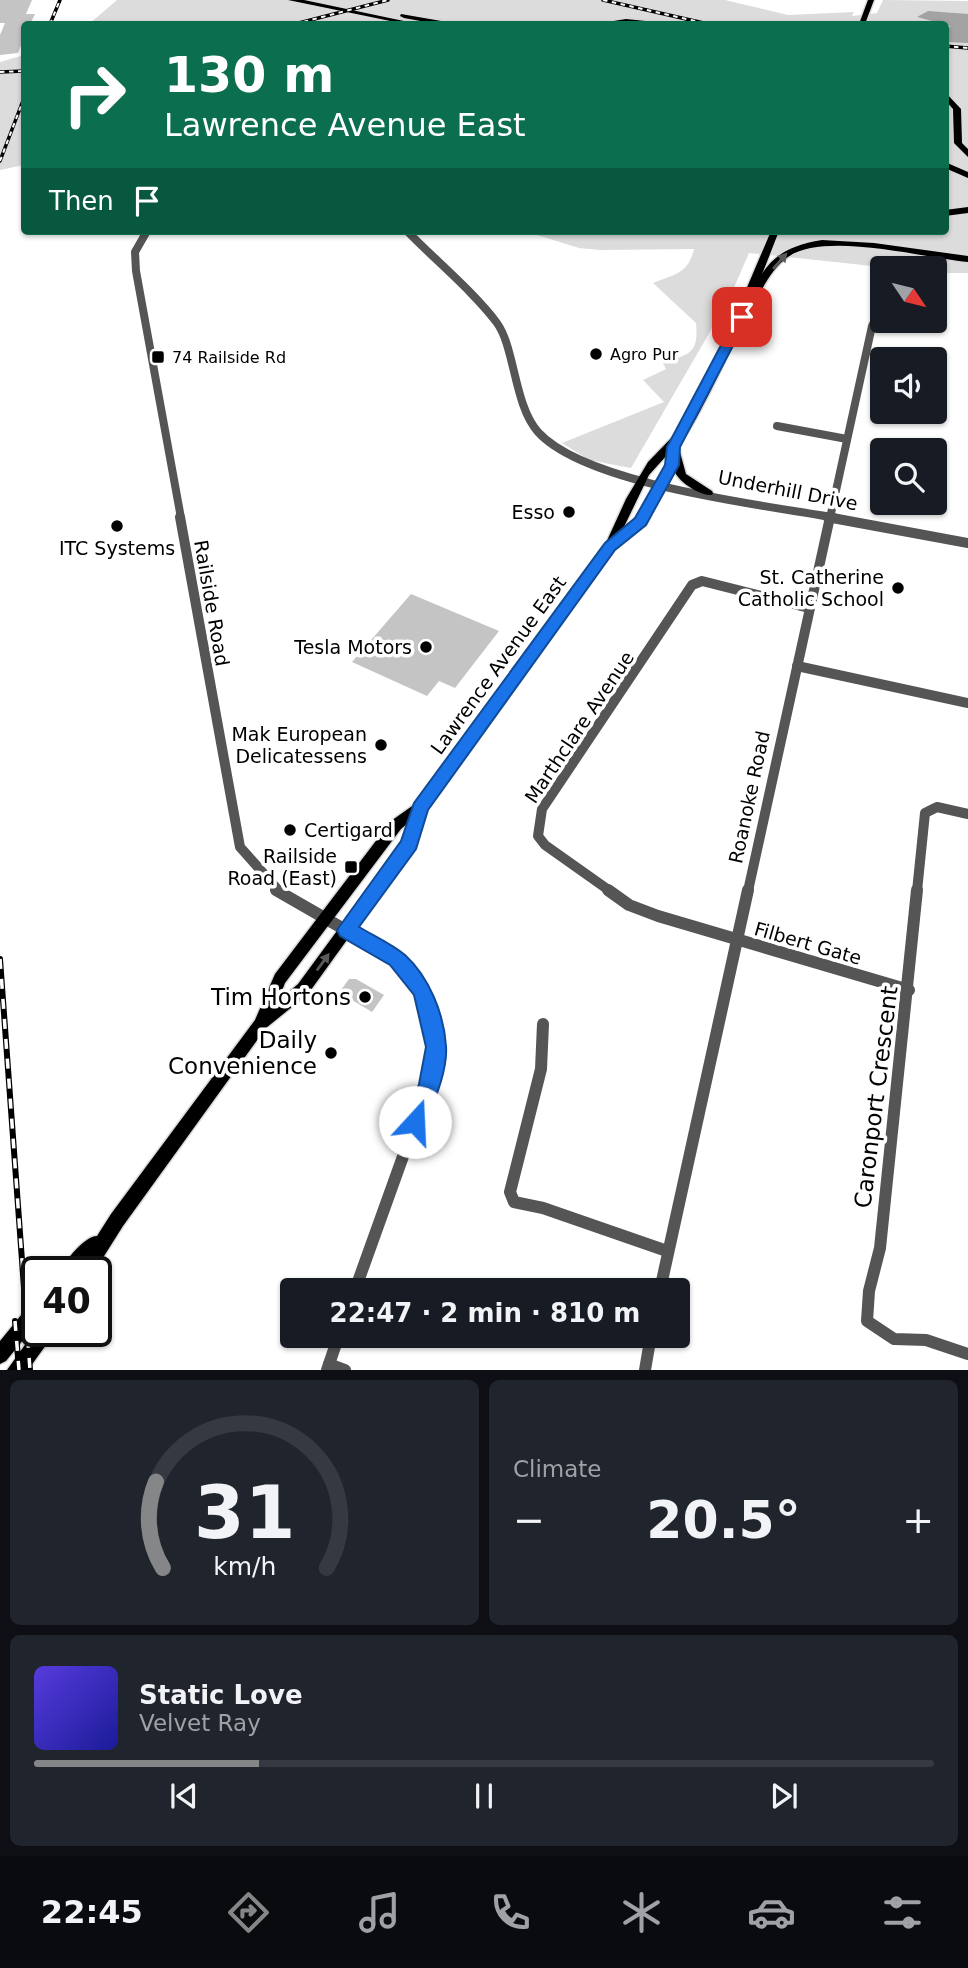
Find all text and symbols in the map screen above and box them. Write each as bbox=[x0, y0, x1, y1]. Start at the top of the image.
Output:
text: 130 m bbox=[164, 47, 334, 104]
icon: right bbox=[49, 49, 140, 140]
text: Lawrence Avenue East bbox=[164, 106, 526, 144]
icon: arrive bbox=[128, 182, 166, 220]
text: Then bbox=[49, 186, 114, 216]
one-way arrow bbox=[773, 252, 788, 270]
north arrow bbox=[870, 256, 947, 332]
map controls bbox=[870, 256, 947, 515]
pin bbox=[712, 287, 772, 347]
icon: arrive bbox=[723, 298, 761, 336]
place label: Agro Pur bbox=[610, 345, 679, 364]
marker: Agro Pur bbox=[588, 346, 604, 362]
button: sound bbox=[870, 347, 947, 424]
place label: 74 Railside Rd bbox=[172, 348, 286, 367]
marker: 74 Railside Rd bbox=[150, 349, 166, 365]
button: search bbox=[870, 438, 947, 515]
street label: Underhill Drive bbox=[716, 466, 860, 514]
place label: Esso bbox=[512, 501, 555, 523]
marker: Esso bbox=[561, 504, 577, 520]
marker: ITC Systems bbox=[109, 518, 125, 534]
place label: ITC Systems bbox=[59, 537, 175, 559]
street label: Railside Road bbox=[190, 538, 234, 668]
place label: St. Catherine Catholic School bbox=[738, 566, 884, 610]
street label: Lawrence Avenue East bbox=[426, 572, 570, 758]
marker: St. Catherine Catholic School bbox=[890, 580, 906, 596]
place label: Tesla Motors bbox=[293, 636, 412, 658]
marker: Tesla Motors bbox=[418, 639, 434, 655]
street label: Marthclare Avenue bbox=[520, 647, 638, 807]
place label: Mak European Delicatessens bbox=[231, 723, 367, 767]
street label: Roanoke Road bbox=[724, 729, 774, 865]
marker: Mak European Delicatessens bbox=[373, 737, 389, 753]
place label: Certigard bbox=[304, 819, 393, 841]
marker: Certigard bbox=[282, 822, 298, 838]
place label: Railside Road (East) bbox=[227, 845, 337, 889]
marker: Railside Road (East) bbox=[343, 859, 359, 875]
street label: Filbert Gate bbox=[752, 917, 864, 969]
one-way arrow bbox=[316, 953, 330, 971]
place label: Tim Hortons bbox=[210, 984, 351, 1010]
street label: Caronport Crescent bbox=[849, 984, 903, 1210]
marker: Tim Hortons bbox=[357, 989, 373, 1005]
place label: Daily Convenience bbox=[168, 1027, 317, 1079]
marker: Daily Convenience bbox=[323, 1045, 339, 1061]
position arrow bbox=[378, 1085, 452, 1159]
speed limit sign: 40 bbox=[21, 1256, 112, 1347]
text: 22:47 · 2 min · 810 m bbox=[330, 1298, 640, 1328]
text: Climate bbox=[513, 1456, 602, 1482]
text: 31 bbox=[194, 1471, 295, 1556]
text: 20.5° bbox=[646, 1490, 801, 1550]
text: − bbox=[513, 1498, 545, 1542]
text: + bbox=[902, 1498, 934, 1542]
text: km/h bbox=[213, 1552, 276, 1581]
text: Static Love bbox=[139, 1680, 303, 1710]
text: Velvet Ray bbox=[139, 1710, 261, 1736]
icon: previous bbox=[165, 1777, 203, 1815]
icon: pause bbox=[465, 1777, 503, 1815]
icon: next bbox=[765, 1777, 803, 1815]
icon: directions bbox=[224, 1888, 273, 1937]
icon: music bbox=[355, 1888, 404, 1937]
icon: phone bbox=[486, 1888, 535, 1937]
icon: climate bbox=[617, 1888, 666, 1937]
icon: car bbox=[747, 1888, 796, 1937]
icon: filters bbox=[878, 1888, 927, 1937]
text: 22:45 bbox=[41, 1893, 143, 1931]

